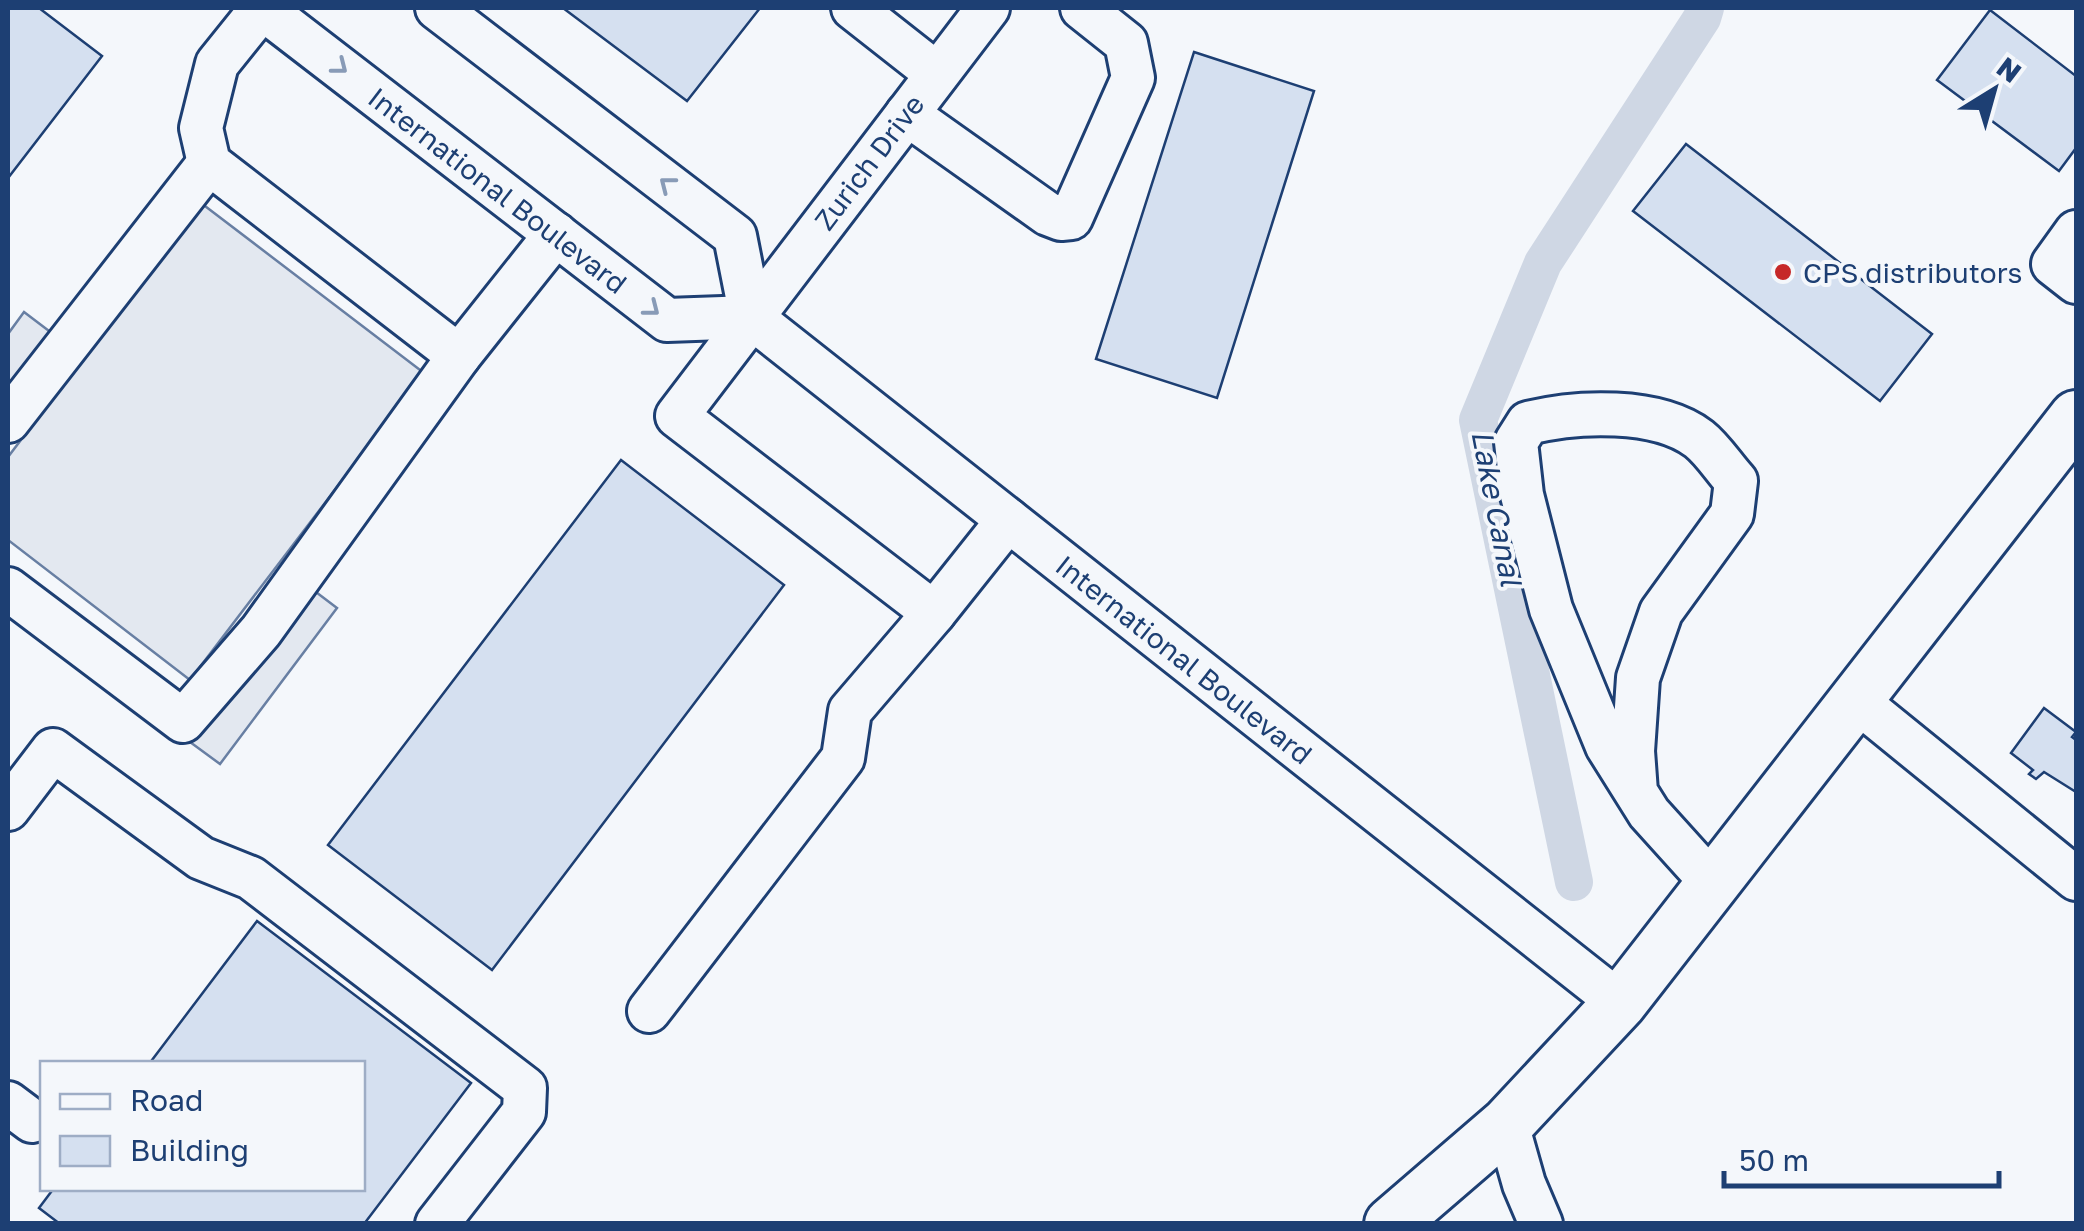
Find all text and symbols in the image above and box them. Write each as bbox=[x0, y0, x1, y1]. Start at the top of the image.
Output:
north arrow bbox=[1944, 40, 2044, 140]
text: N bbox=[1991, 50, 2028, 89]
one-way arrow bbox=[328, 55, 346, 73]
street label: International Boulevard bbox=[362, 80, 634, 300]
street label: Zurich Drive bbox=[808, 88, 930, 236]
one-way arrow bbox=[660, 179, 678, 196]
place label: CPS distributors bbox=[1803, 256, 2022, 289]
marker: CPS distributors bbox=[1772, 261, 1794, 283]
one-way arrow bbox=[641, 297, 659, 314]
water label: Lake Canal bbox=[1464, 427, 1530, 590]
street label: International Boulevard bbox=[1050, 548, 1319, 770]
legend bbox=[40, 1061, 365, 1191]
text: Road bbox=[130, 1082, 204, 1118]
scale bar bbox=[1724, 1126, 1999, 1188]
text: Building bbox=[130, 1132, 249, 1168]
text: 50 m bbox=[1739, 1142, 1809, 1178]

